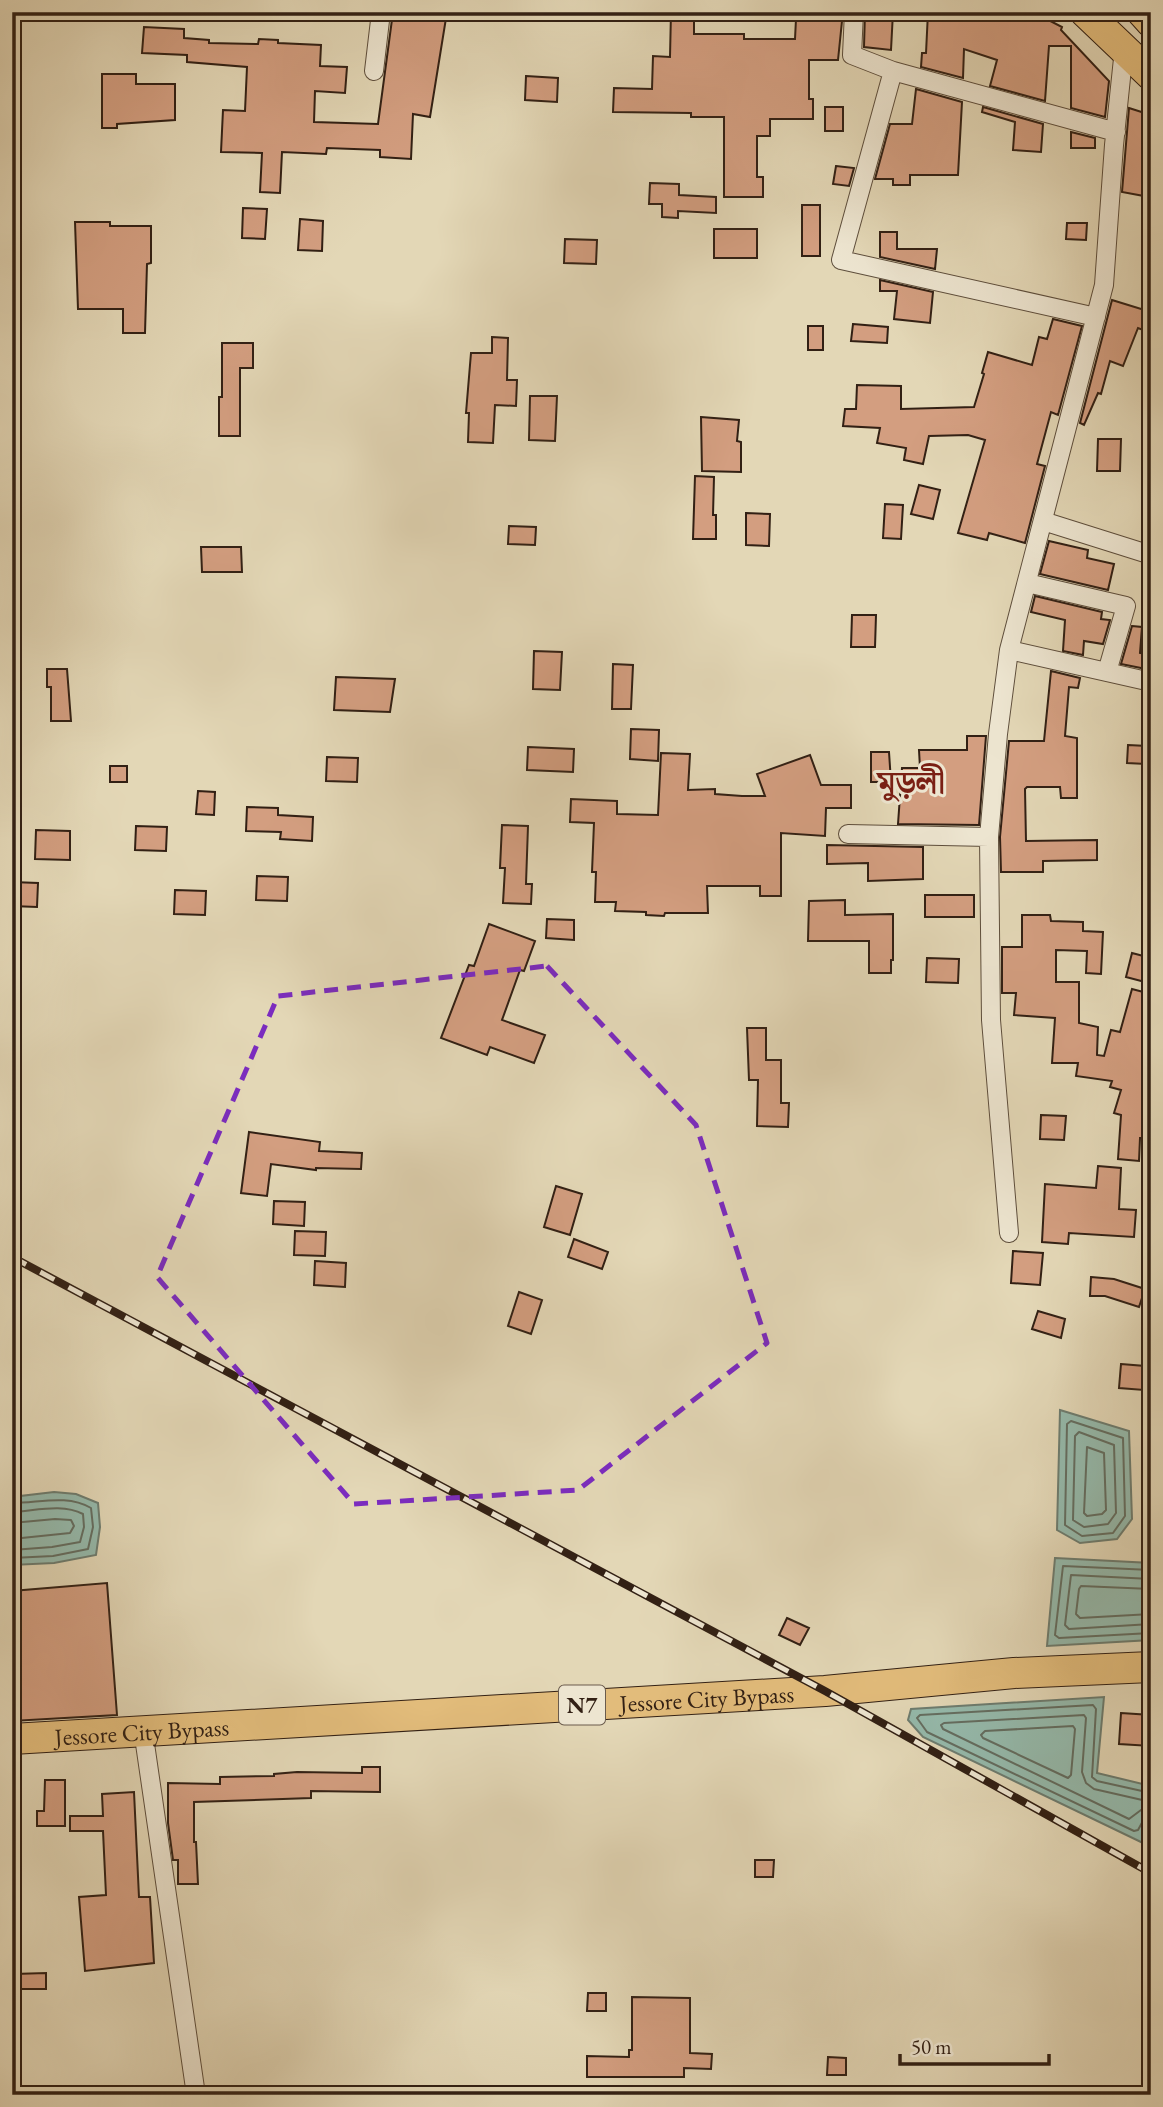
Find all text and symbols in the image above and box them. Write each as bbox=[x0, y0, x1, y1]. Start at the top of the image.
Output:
district label: মুড়লী bbox=[875, 761, 945, 803]
street label: Jessore City Bypass bbox=[617, 1677, 795, 1719]
road number: N7 bbox=[559, 1686, 605, 1724]
street label: Jessore City Bypass bbox=[52, 1711, 230, 1752]
scale bar bbox=[900, 2023, 1049, 2067]
text: 50 m bbox=[911, 2033, 952, 2060]

